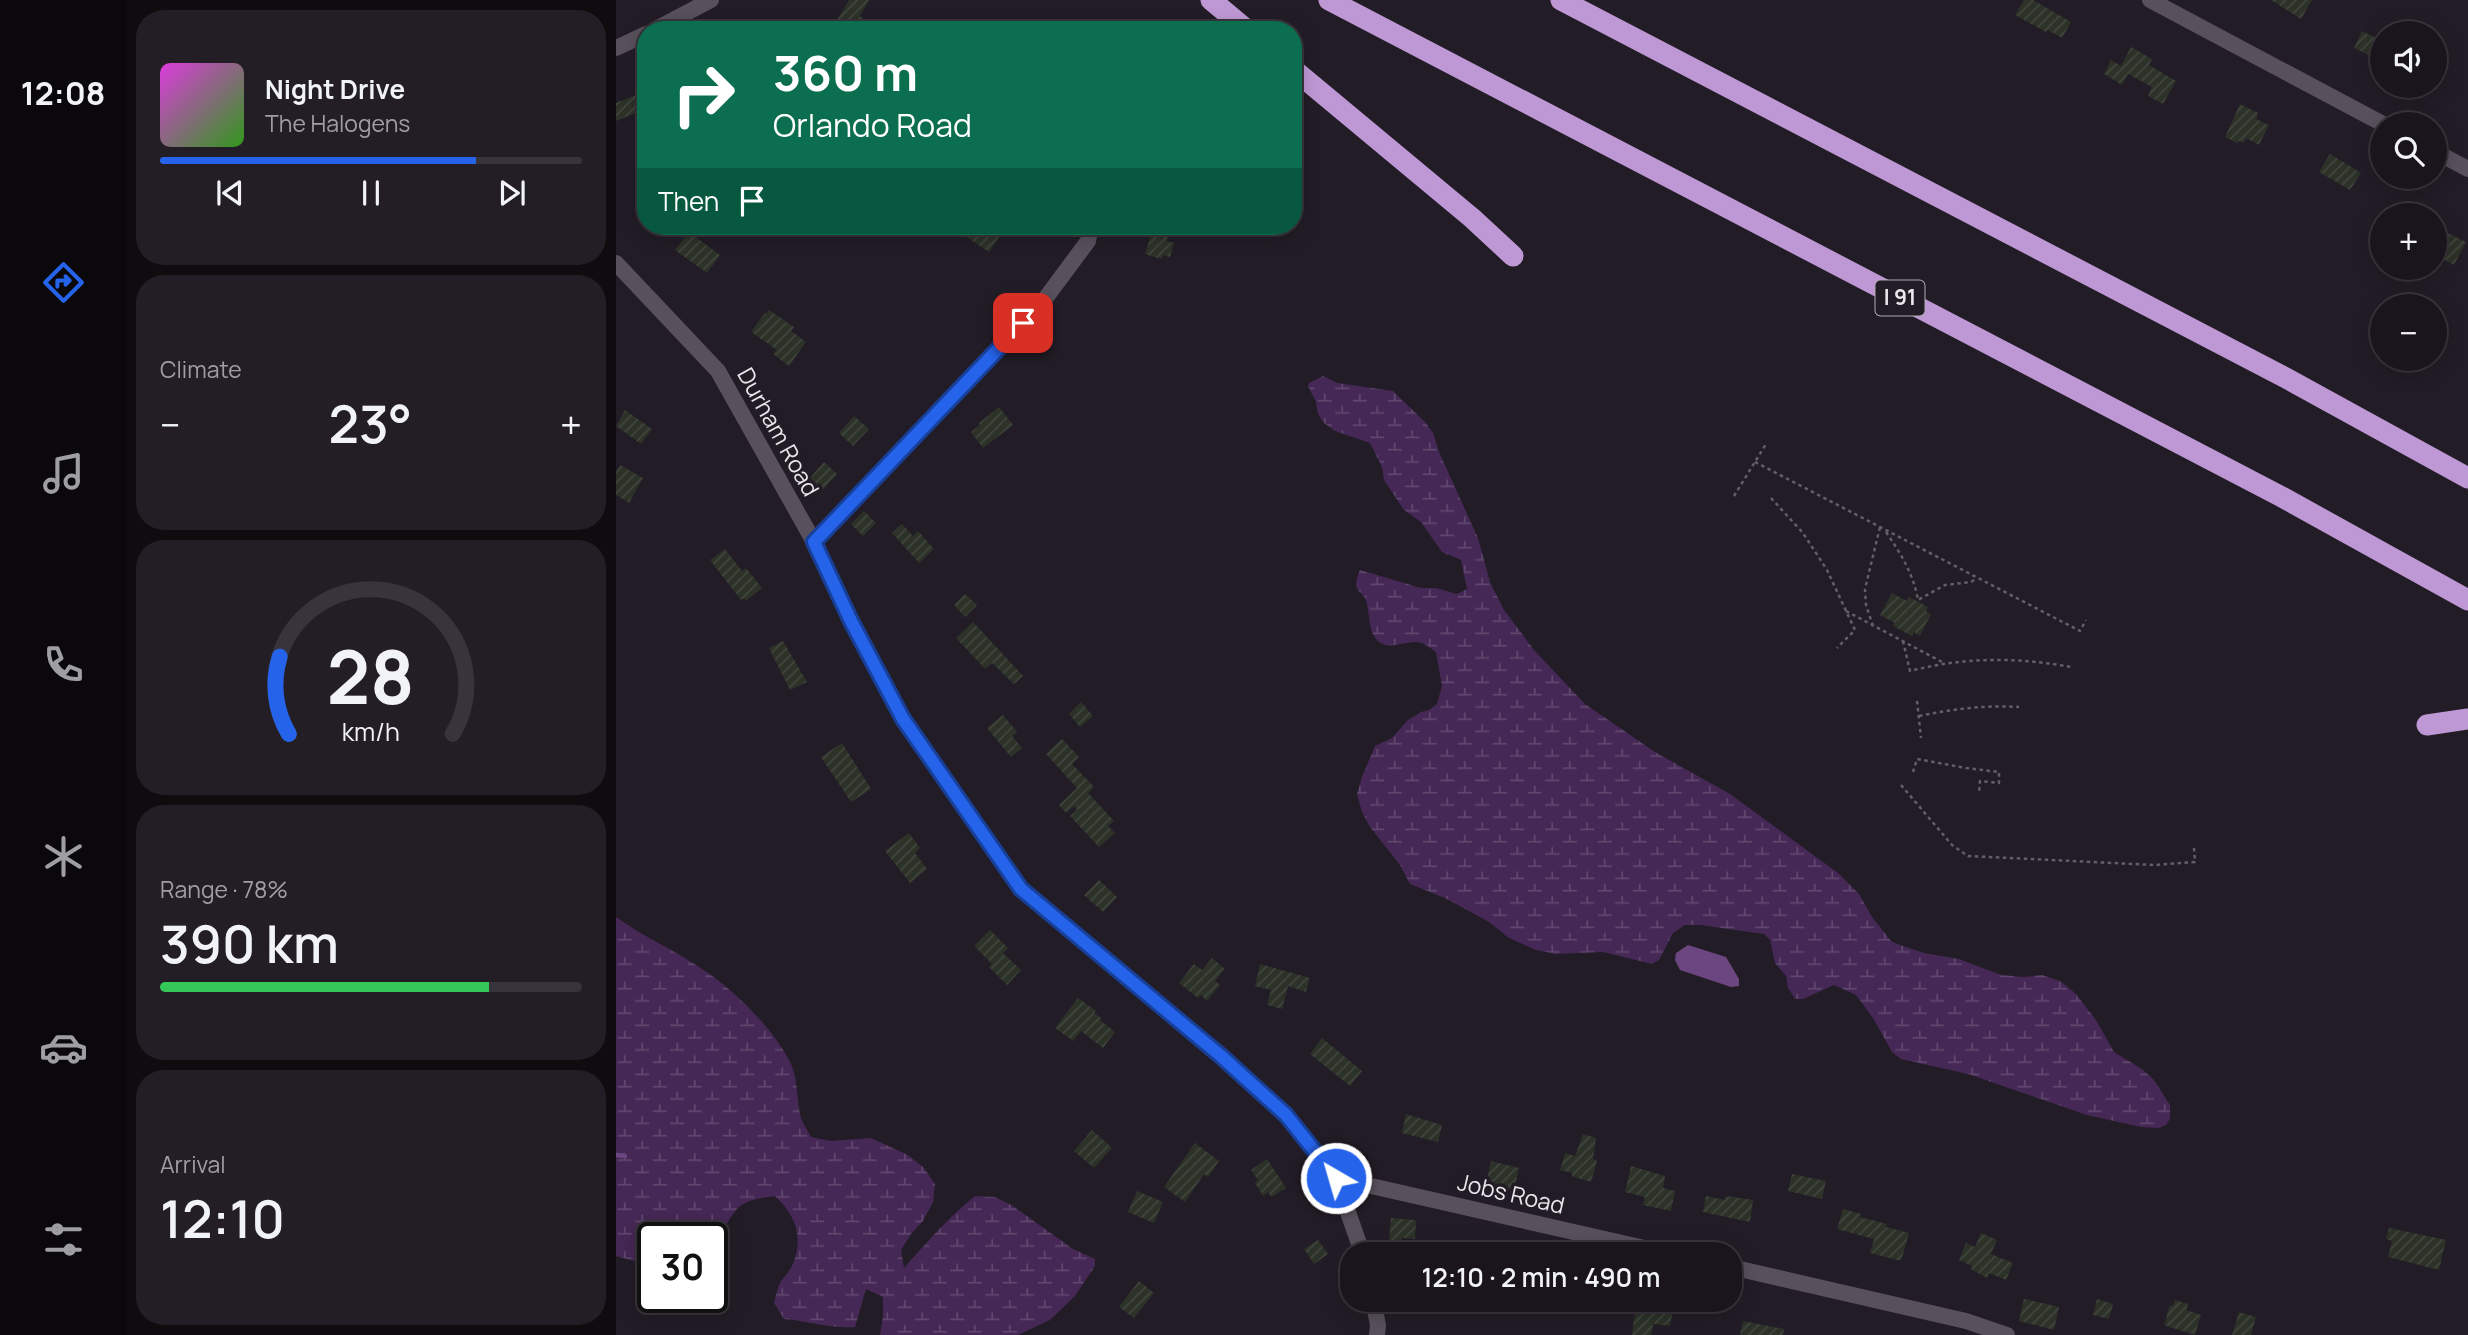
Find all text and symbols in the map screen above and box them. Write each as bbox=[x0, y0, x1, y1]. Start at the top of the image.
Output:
map controls bbox=[2370, 21, 2447, 371]
button: sound bbox=[2370, 21, 2447, 98]
text: 360 m bbox=[773, 39, 918, 106]
icon: right bbox=[658, 49, 749, 140]
text: 12:08 bbox=[21, 71, 105, 115]
text: Night Drive bbox=[265, 71, 405, 107]
text: Orlando Road bbox=[773, 103, 972, 147]
text: The Halogens bbox=[265, 107, 410, 139]
button: search bbox=[2370, 112, 2447, 189]
icon: previous bbox=[211, 174, 249, 212]
icon: pause bbox=[352, 174, 390, 212]
icon: next bbox=[493, 174, 531, 212]
icon: arrive bbox=[733, 182, 771, 220]
text: Then bbox=[658, 183, 719, 219]
button: + bbox=[2370, 203, 2447, 280]
icon: directions bbox=[39, 258, 88, 307]
road number: I 91 bbox=[1876, 280, 1924, 316]
pin bbox=[993, 293, 1053, 353]
button: − bbox=[2370, 294, 2447, 371]
icon: arrive bbox=[1004, 304, 1042, 342]
text: Climate bbox=[160, 353, 242, 385]
street label: Durham Road bbox=[730, 361, 827, 502]
text: 23° bbox=[328, 388, 412, 459]
text: − bbox=[160, 398, 181, 450]
text: + bbox=[560, 398, 582, 450]
icon: music bbox=[39, 449, 88, 498]
text: 28 bbox=[327, 626, 415, 726]
icon: phone bbox=[39, 640, 88, 689]
text: km/h bbox=[342, 713, 400, 748]
icon: climate bbox=[39, 832, 88, 881]
text: Range · 78% bbox=[160, 873, 288, 905]
text: 390 km bbox=[160, 908, 339, 979]
icon: car bbox=[39, 1023, 88, 1072]
position arrow bbox=[1299, 1141, 1373, 1215]
text: Arrival bbox=[160, 1148, 226, 1180]
street label: Jobs Road bbox=[1455, 1165, 1568, 1221]
text: 12:10 bbox=[160, 1183, 285, 1254]
icon: filters bbox=[39, 1215, 88, 1264]
speed limit sign: 30 bbox=[637, 1222, 728, 1313]
text: 12:10 · 2 min · 490 m bbox=[1422, 1259, 1660, 1295]

